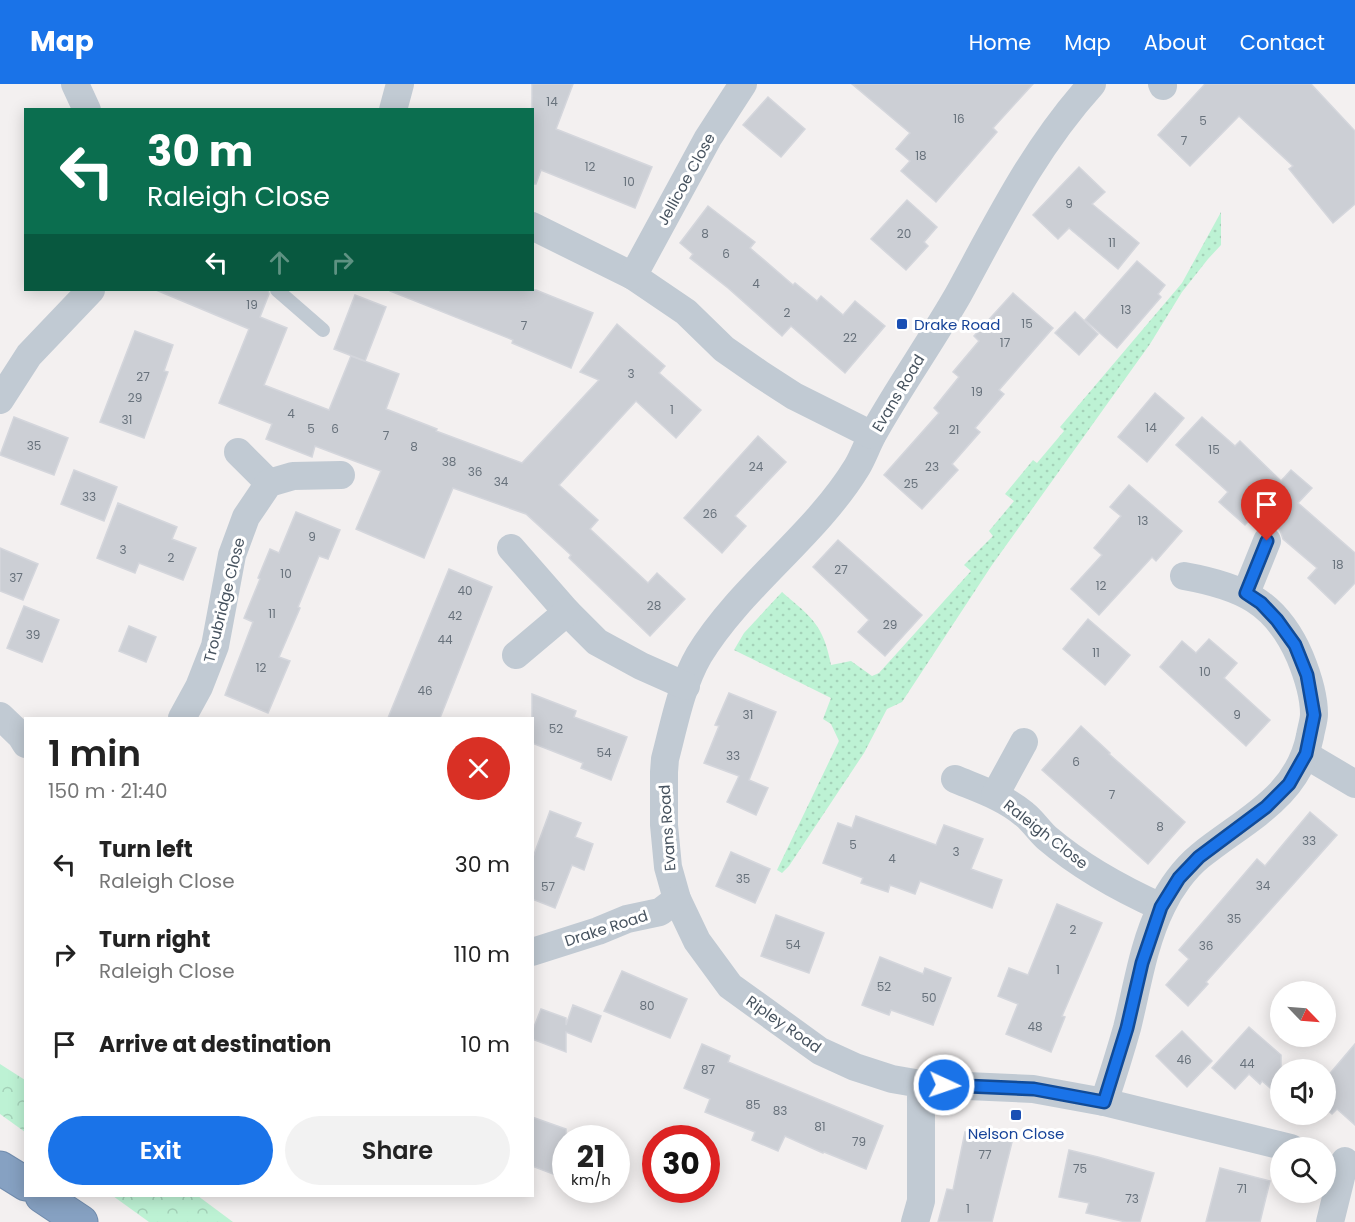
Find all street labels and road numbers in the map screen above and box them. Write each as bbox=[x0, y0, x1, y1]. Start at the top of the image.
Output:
street label: Jellicoe Close bbox=[652, 129, 720, 229]
street label: Evans Road bbox=[867, 350, 929, 436]
street label: Troubridge Close bbox=[198, 535, 250, 665]
street label: Evans Road bbox=[654, 784, 680, 872]
street label: Raleigh Close bbox=[999, 794, 1093, 874]
street label: Drake Road bbox=[562, 905, 650, 951]
street label: Ripley Road bbox=[742, 990, 826, 1058]

